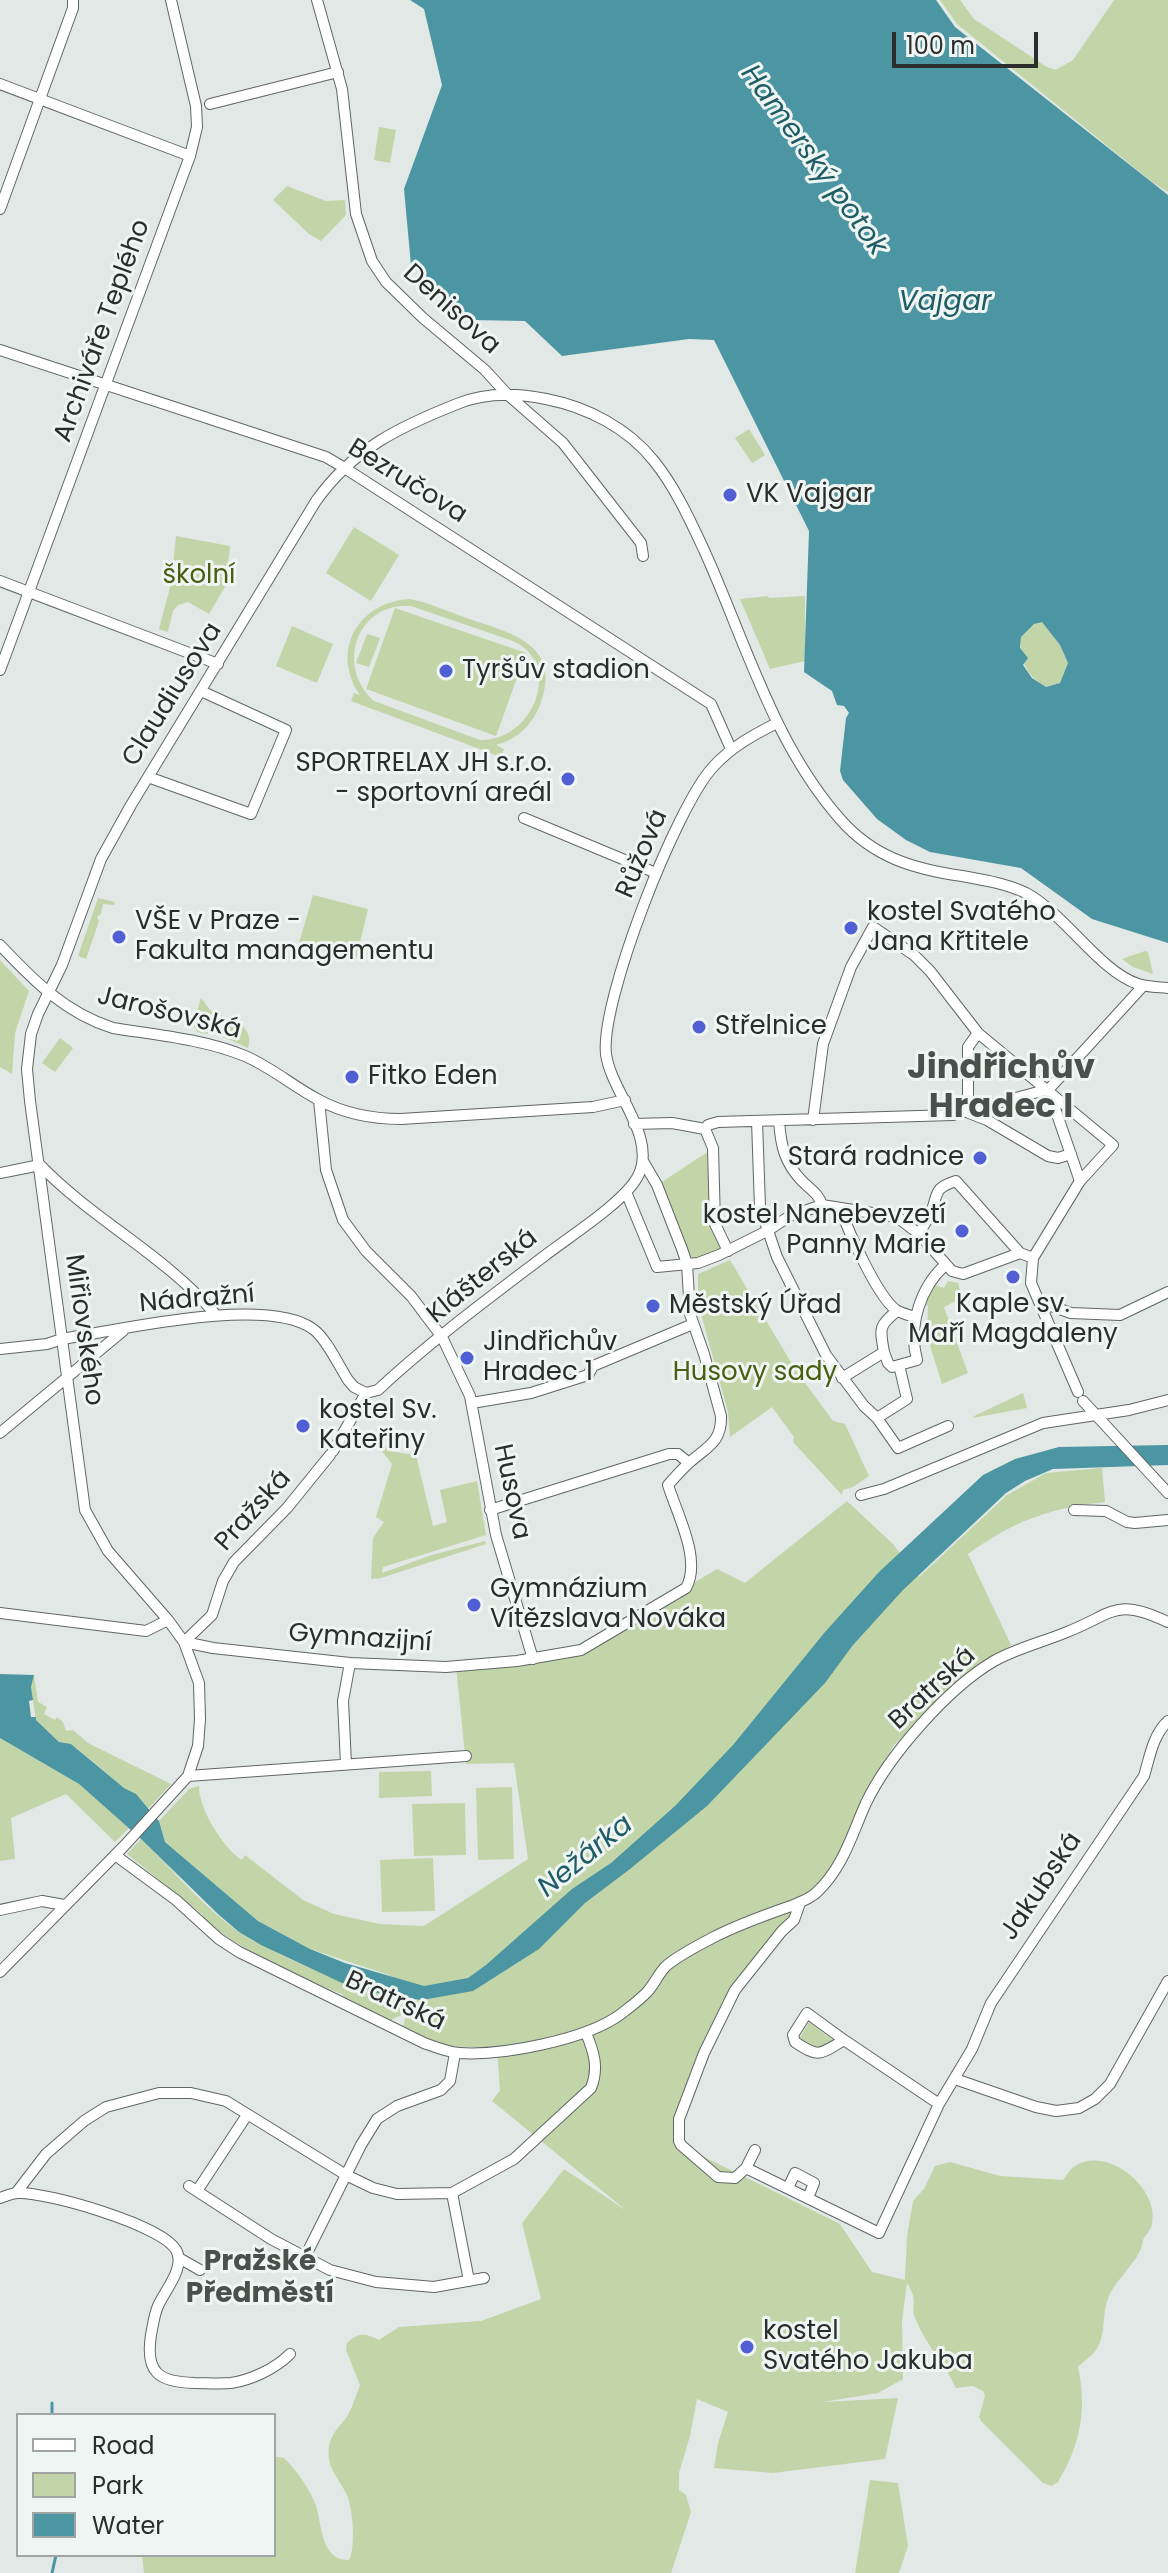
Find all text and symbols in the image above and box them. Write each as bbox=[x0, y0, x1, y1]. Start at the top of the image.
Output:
scale bar bbox=[896, 16, 1042, 66]
text: 100 m bbox=[906, 29, 975, 62]
water label: Hamerský potok bbox=[733, 59, 893, 263]
street label: Archiváře Teplého bbox=[48, 215, 158, 447]
street label: Denisova bbox=[396, 258, 506, 362]
water label: Vajgar bbox=[898, 286, 992, 320]
street label: Bezručova bbox=[342, 433, 472, 531]
place label: VK Vajgar bbox=[746, 479, 873, 511]
marker: VK Vajgar bbox=[721, 486, 739, 504]
park label: školní bbox=[162, 560, 236, 592]
street label: Claudiusova bbox=[116, 617, 230, 773]
place label: Tyršův stadion bbox=[462, 655, 650, 687]
marker: Tyršův stadion bbox=[437, 662, 455, 680]
place label: SPORTRELAX JH s.r.o. - sportovní areál bbox=[295, 748, 552, 810]
marker: SPORTRELAX JH s.r.o. - sportovní areál bbox=[559, 770, 577, 788]
street label: Růžová bbox=[610, 805, 676, 903]
place label: kostel Svatého Jana Křtitele bbox=[867, 897, 1056, 958]
place label: VŠE v Praze - Fakulta managementu bbox=[135, 906, 434, 968]
marker: kostel Svatého Jana Křtitele bbox=[842, 919, 860, 937]
marker: VŠE v Praze - Fakulta managementu bbox=[110, 928, 128, 946]
street label: Jarošovská bbox=[94, 981, 244, 1047]
place label: Střelnice bbox=[715, 1011, 827, 1043]
marker: Střelnice bbox=[690, 1018, 708, 1036]
district label: Jindřichův Hradec I bbox=[907, 1049, 1095, 1128]
place label: Fitko Eden bbox=[368, 1061, 498, 1093]
marker: Fitko Eden bbox=[343, 1068, 361, 1086]
place label: Stará radnice bbox=[788, 1142, 964, 1174]
marker: Stará radnice bbox=[971, 1149, 989, 1167]
place label: kostel Nanebevzetí Panny Marie bbox=[703, 1200, 946, 1262]
marker: kostel Nanebevzetí Panny Marie bbox=[953, 1222, 971, 1240]
street label: Klášterská bbox=[422, 1223, 544, 1331]
street label: Miřiovského bbox=[57, 1252, 109, 1408]
marker: Kaple sv. Maří Magdaleny bbox=[1004, 1268, 1022, 1286]
street label: Nádražní bbox=[138, 1279, 256, 1321]
place label: Kaple sv. Maří Magdaleny bbox=[908, 1289, 1118, 1350]
place label: Městský Úřad bbox=[669, 1290, 841, 1322]
marker: Městský Úřad bbox=[644, 1297, 662, 1315]
place label: Jindřichův Hradec 1 bbox=[483, 1327, 617, 1388]
marker: Jindřichův Hradec 1 bbox=[458, 1349, 476, 1367]
park label: Husovy sady bbox=[673, 1357, 837, 1389]
place label: kostel Sv. Kateřiny bbox=[319, 1395, 437, 1456]
marker: kostel Sv. Kateřiny bbox=[294, 1417, 312, 1435]
street label: Husova bbox=[486, 1441, 536, 1543]
street label: Pražská bbox=[209, 1464, 299, 1558]
place label: Gymnázium Vítězslava Nováka bbox=[490, 1574, 726, 1636]
marker: Gymnázium Vítězslava Nováka bbox=[465, 1596, 483, 1614]
street label: Gymnazijní bbox=[287, 1618, 433, 1660]
street label: Bratrská bbox=[883, 1641, 983, 1737]
water label: Nežárka bbox=[532, 1809, 640, 1905]
street label: Jakubská bbox=[995, 1827, 1089, 1947]
street label: Bratrská bbox=[340, 1965, 450, 2039]
district label: Pražské Předměstí bbox=[186, 2246, 334, 2312]
place label: kostel Svatého Jakuba bbox=[763, 2316, 973, 2378]
marker: kostel Svatého Jakuba bbox=[738, 2338, 756, 2356]
legend bbox=[16, 2413, 276, 2557]
text: Road bbox=[92, 2429, 154, 2462]
text: Park bbox=[92, 2469, 143, 2502]
text: Water bbox=[92, 2509, 164, 2542]

